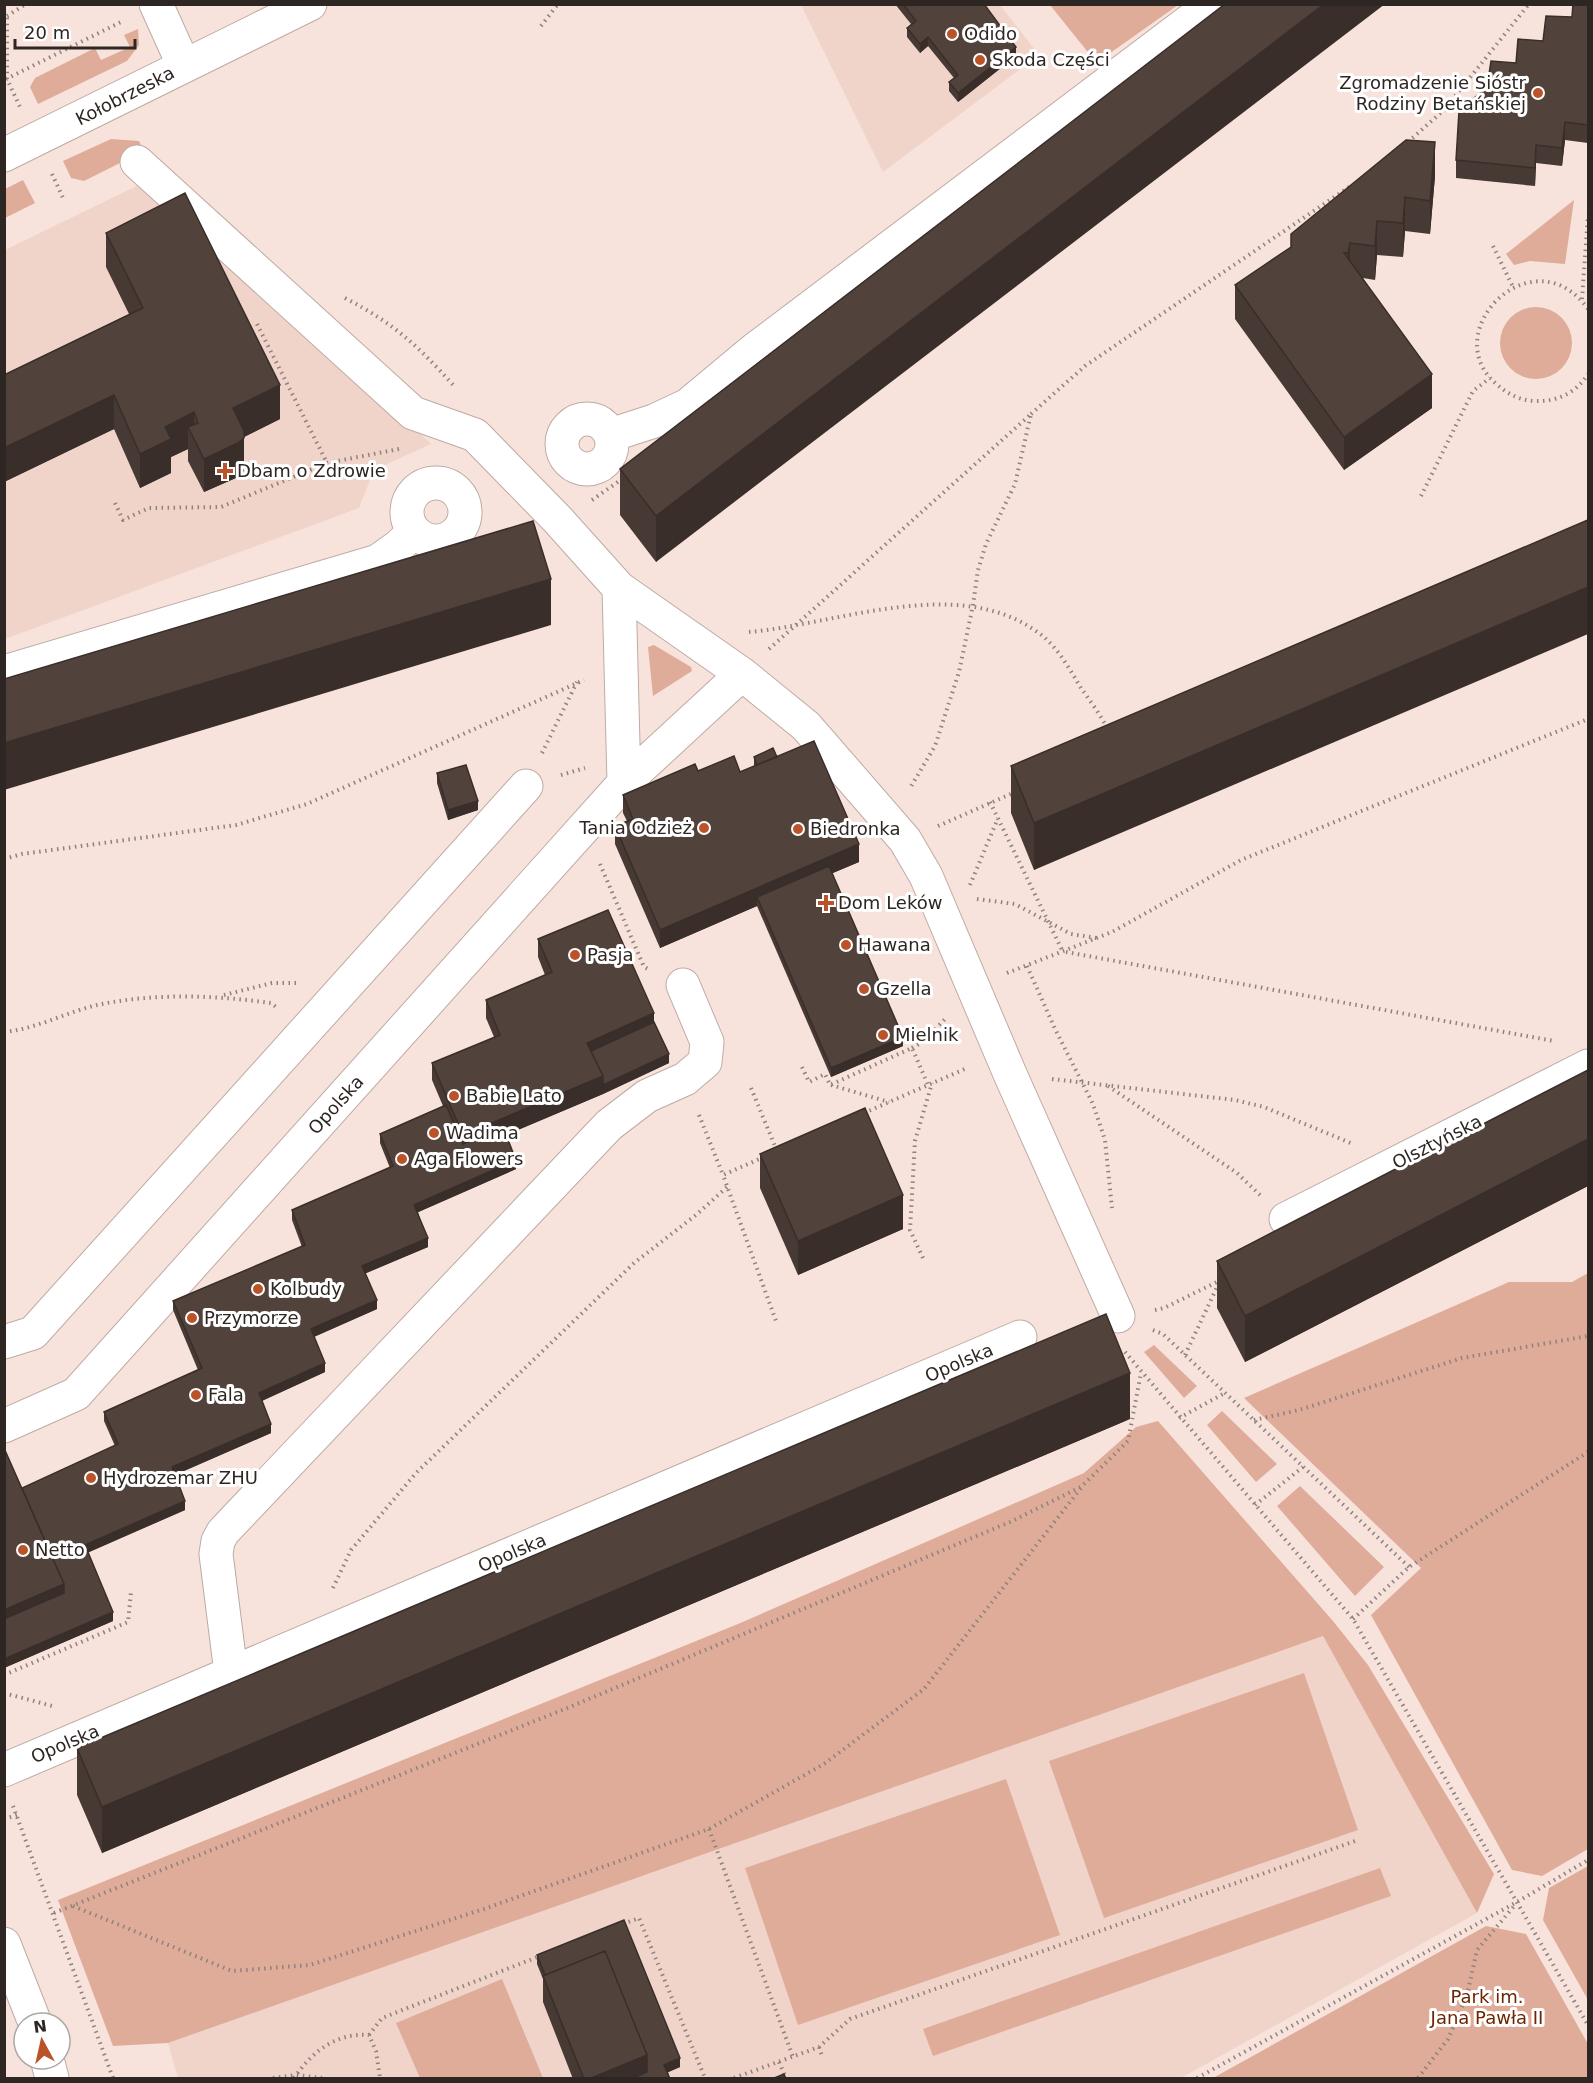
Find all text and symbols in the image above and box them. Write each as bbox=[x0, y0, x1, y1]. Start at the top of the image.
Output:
scale bar bbox=[15, 12, 135, 50]
text: 20 m bbox=[24, 22, 70, 43]
place label: Odido bbox=[964, 23, 1017, 44]
marker: Odido bbox=[945, 27, 959, 41]
place label: Skoda Części bbox=[992, 49, 1110, 70]
marker: Skoda Części bbox=[973, 53, 987, 67]
street label: Kołobrzeska bbox=[72, 62, 178, 129]
place label: Zgromadzenie Sióstr Rodziny Betańskiej bbox=[1339, 72, 1527, 114]
marker: Zgromadzenie Sióstr Rodziny Betańskiej bbox=[1531, 86, 1545, 100]
place label: Dbam o Zdrowie bbox=[237, 460, 386, 481]
marker: Dbam o Zdrowie bbox=[218, 464, 232, 478]
place label: Tania Odzież bbox=[578, 817, 692, 838]
place label: Biedronka bbox=[810, 818, 900, 839]
marker: Tania Odzież bbox=[697, 821, 711, 835]
marker: Biedronka bbox=[791, 822, 805, 836]
place label: Dom Leków bbox=[838, 892, 942, 913]
marker: Dom Leków bbox=[819, 896, 833, 910]
place label: Hawana bbox=[858, 934, 931, 955]
marker: Hawana bbox=[839, 938, 853, 952]
place label: Pasja bbox=[587, 944, 634, 965]
marker: Pasja bbox=[568, 948, 582, 962]
place label: Gzella bbox=[876, 978, 932, 999]
marker: Gzella bbox=[857, 982, 871, 996]
place label: Mielnik bbox=[895, 1024, 959, 1045]
marker: Mielnik bbox=[876, 1028, 890, 1042]
street label: Opolska bbox=[304, 1071, 368, 1138]
place label: Babie Lato bbox=[466, 1085, 562, 1106]
marker: Babie Lato bbox=[447, 1089, 461, 1103]
street label: Olsztyńska bbox=[1389, 1110, 1485, 1173]
place label: Wadima bbox=[446, 1122, 519, 1143]
marker: Wadima bbox=[427, 1126, 441, 1140]
place label: Aga Flowers bbox=[414, 1148, 523, 1169]
marker: Aga Flowers bbox=[395, 1152, 409, 1166]
place label: Kolbudy bbox=[270, 1278, 342, 1299]
marker: Kolbudy bbox=[251, 1282, 265, 1296]
place label: Przymorze bbox=[204, 1307, 299, 1328]
marker: Przymorze bbox=[185, 1311, 199, 1325]
street label: Opolska bbox=[922, 1339, 996, 1386]
place label: Fala bbox=[208, 1384, 244, 1405]
marker: Fala bbox=[189, 1388, 203, 1402]
place label: Hydrozemar ZHU bbox=[103, 1467, 258, 1488]
marker: Hydrozemar ZHU bbox=[84, 1471, 98, 1485]
street label: Opolska bbox=[475, 1529, 549, 1576]
place label: Netto bbox=[35, 1539, 85, 1560]
marker: Netto bbox=[16, 1543, 30, 1557]
street label: Opolska bbox=[28, 1720, 102, 1767]
park label: Park im. Jana Pawła II bbox=[1430, 1986, 1543, 2028]
north arrow bbox=[12, 2011, 72, 2071]
text: N bbox=[32, 2016, 48, 2037]

